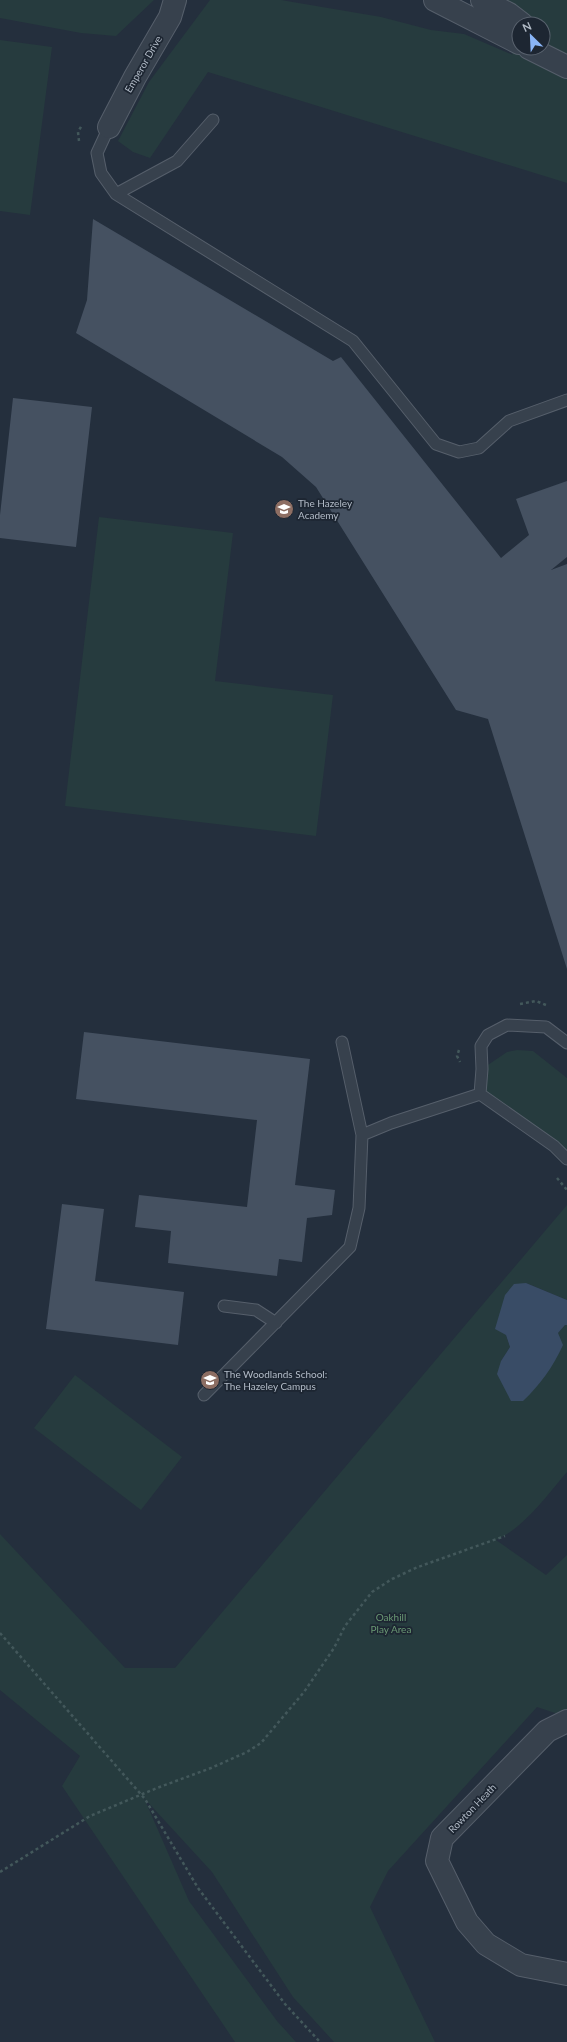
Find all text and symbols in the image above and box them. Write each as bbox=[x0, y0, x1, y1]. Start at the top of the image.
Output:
north arrow bbox=[511, 16, 551, 56]
text: N bbox=[520, 19, 533, 34]
street label: Emperor Drive bbox=[122, 33, 164, 95]
place label: The Hazeley Academy bbox=[298, 497, 353, 521]
school or university icon: The Hazeley Academy bbox=[273, 498, 295, 520]
place label: The Woodlands School: The Hazeley Campus bbox=[224, 1368, 327, 1392]
school or university icon: The Woodlands School: The Hazeley Campus bbox=[199, 1369, 221, 1391]
park label: Oakhill Play Area bbox=[371, 1611, 411, 1635]
street label: Rowton Heath bbox=[446, 1781, 498, 1835]

